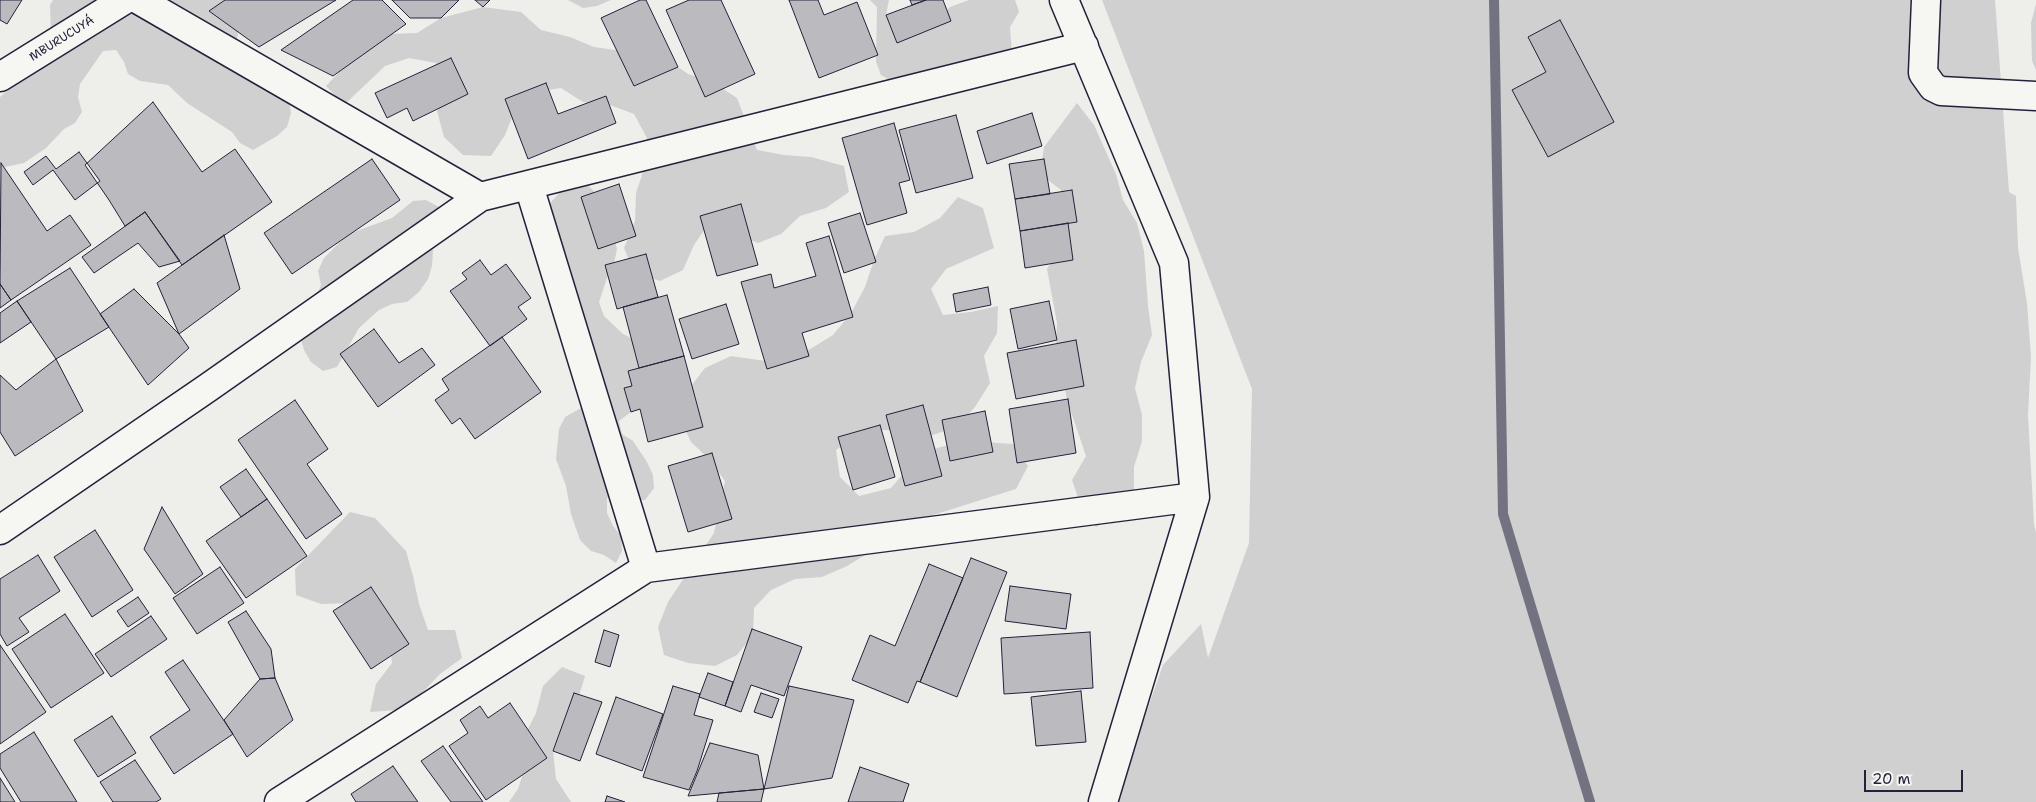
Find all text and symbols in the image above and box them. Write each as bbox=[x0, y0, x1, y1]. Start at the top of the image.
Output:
street label: MBURUCUYÁ bbox=[27, 13, 97, 65]
scale bar bbox=[1866, 760, 1965, 792]
text: 20 m bbox=[1872, 769, 1911, 789]

